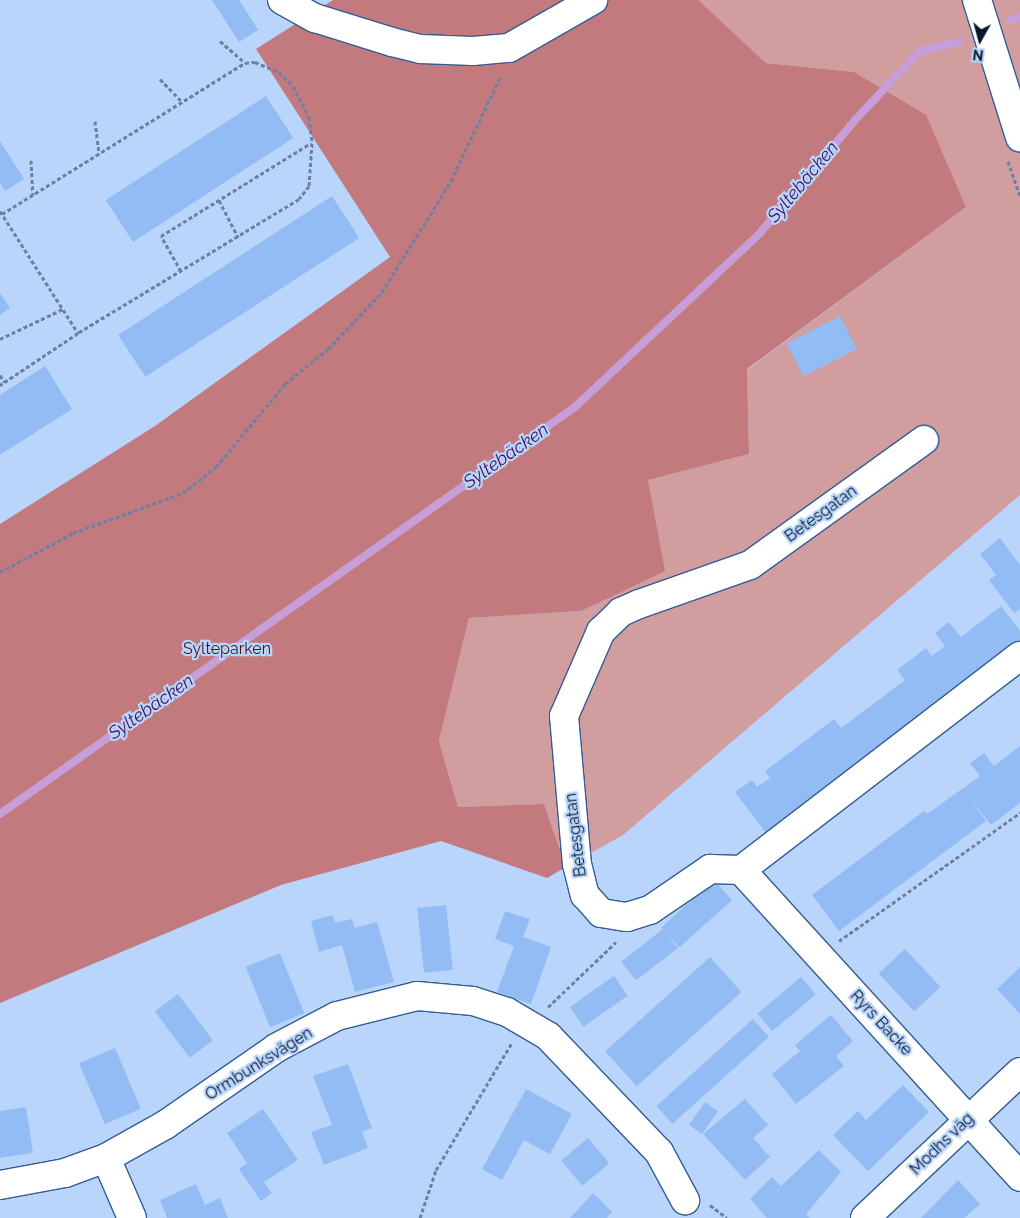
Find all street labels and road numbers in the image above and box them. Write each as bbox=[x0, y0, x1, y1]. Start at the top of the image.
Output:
street label: Betesgatan bbox=[781, 481, 861, 547]
street label: Betesgatan bbox=[561, 792, 591, 878]
street label: Ryrs Backe bbox=[846, 986, 916, 1060]
street label: Ormbunksvägen bbox=[202, 1023, 316, 1105]
street label: Modhs väg bbox=[906, 1109, 978, 1179]

